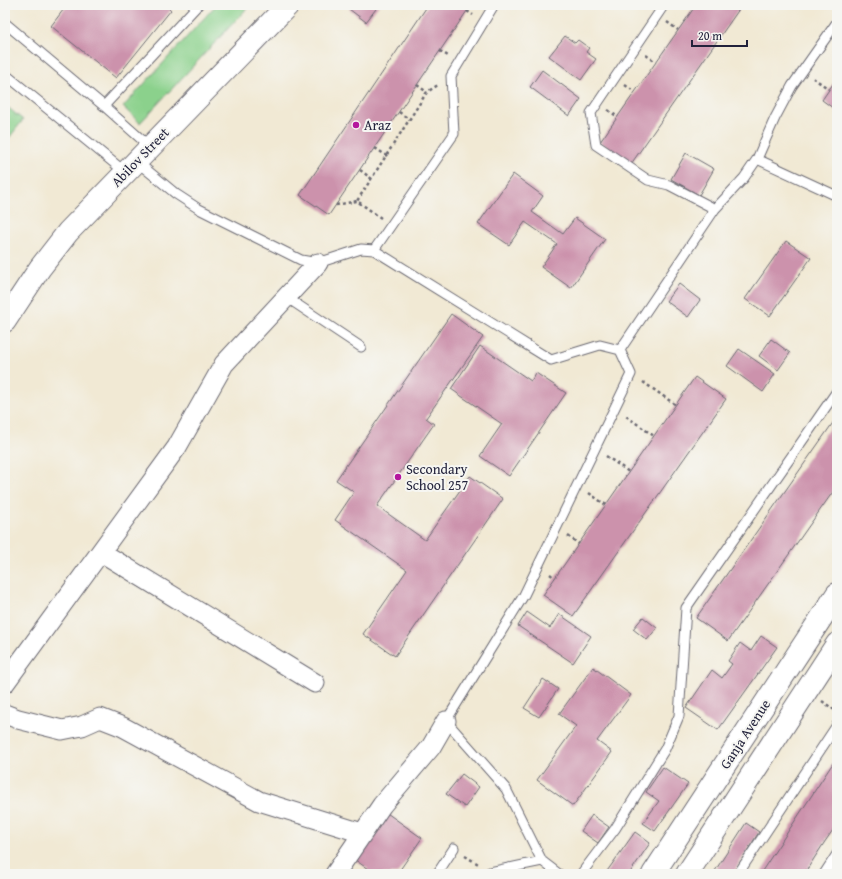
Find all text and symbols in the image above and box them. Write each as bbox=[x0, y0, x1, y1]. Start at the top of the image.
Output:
scale bar bbox=[692, 22, 747, 48]
text: 20 m bbox=[698, 27, 722, 44]
place label: Araz bbox=[364, 115, 391, 135]
marker: Araz bbox=[351, 120, 361, 130]
street label: Abilov Street bbox=[106, 123, 174, 191]
place label: Secondary School 257 bbox=[406, 459, 468, 495]
marker: Secondary School 257 bbox=[393, 472, 403, 482]
street label: Ganja Avenue bbox=[715, 695, 775, 773]

